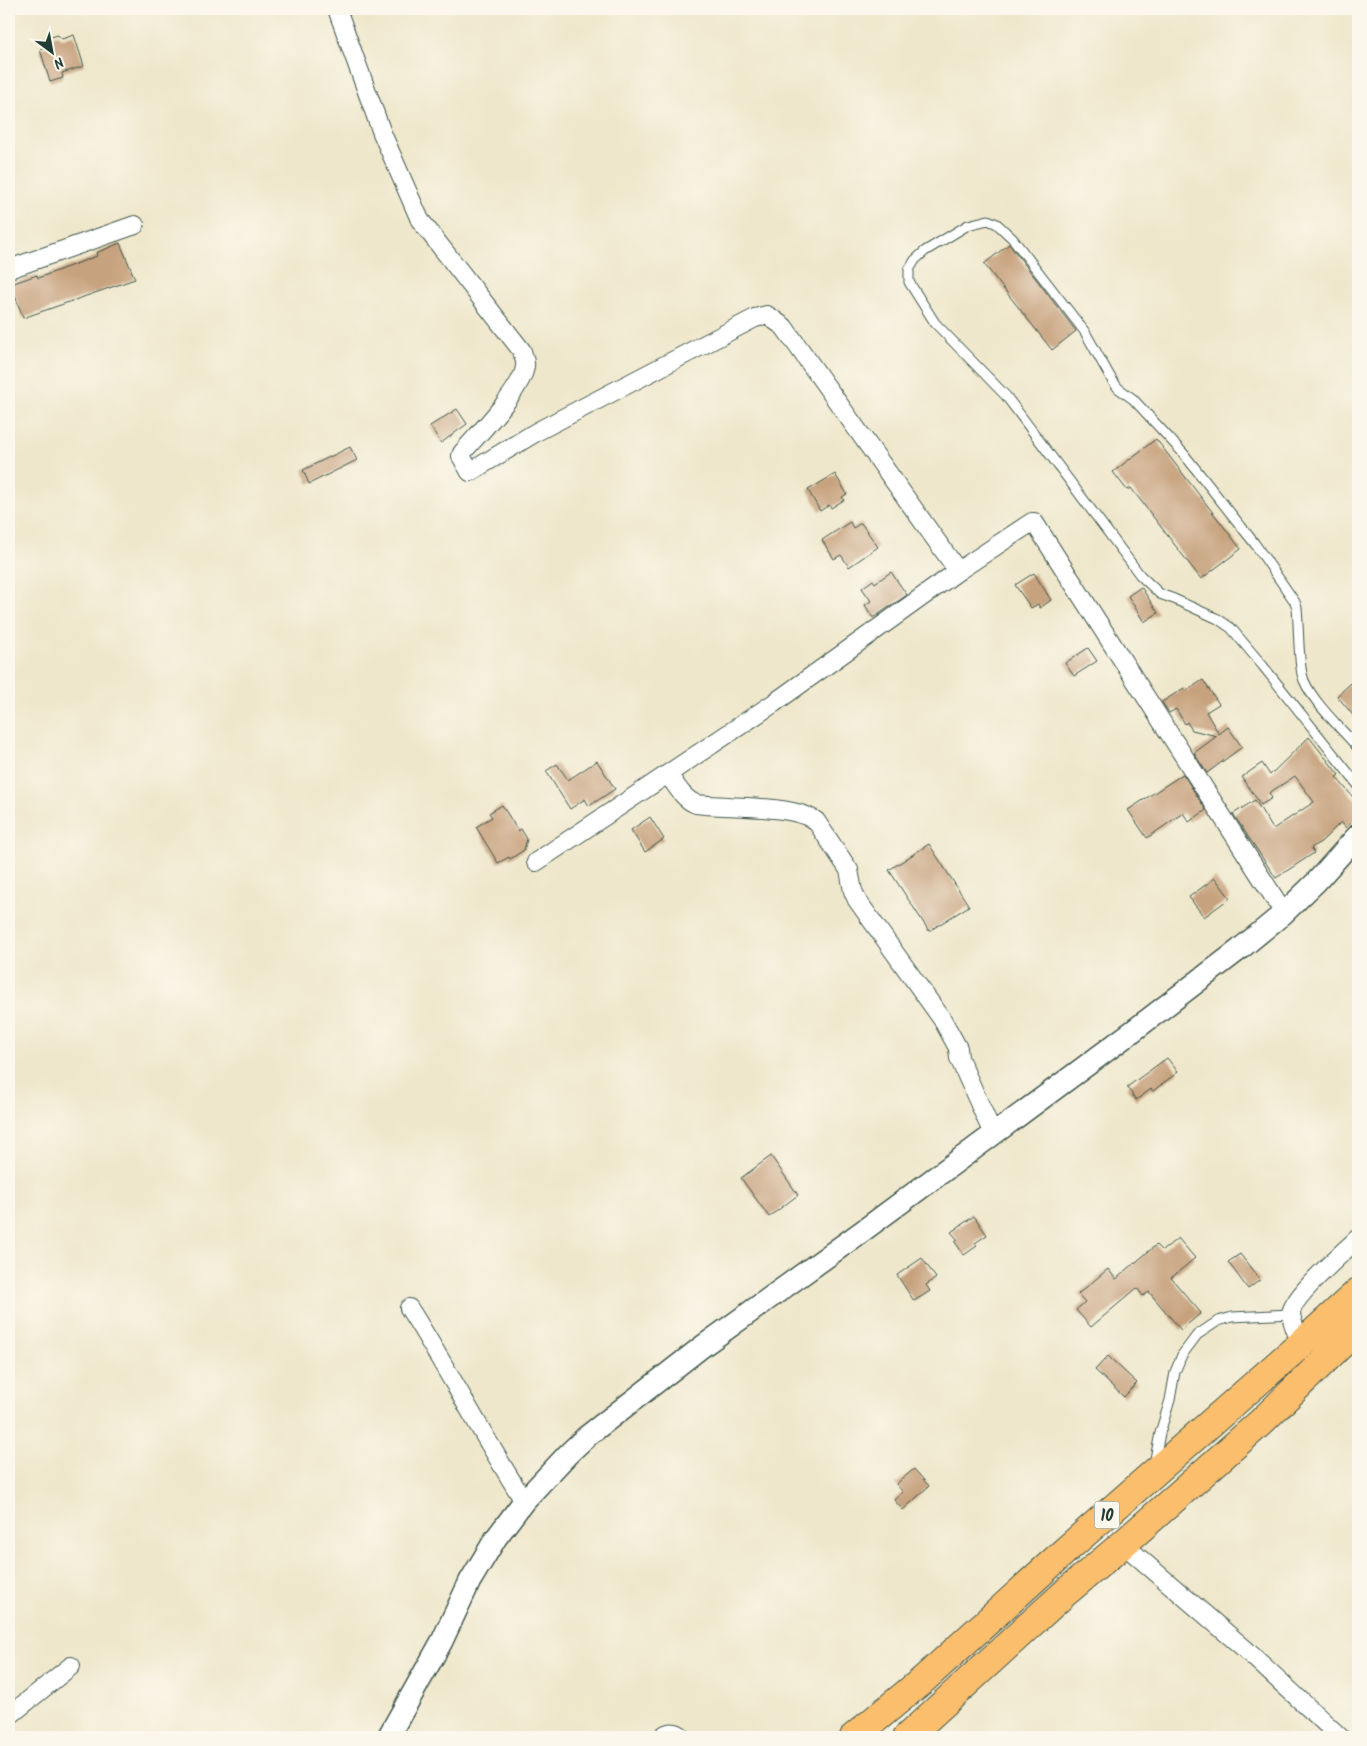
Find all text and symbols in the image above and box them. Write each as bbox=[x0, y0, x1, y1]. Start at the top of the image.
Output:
north arrow bbox=[28, 28, 78, 78]
text: N bbox=[49, 51, 68, 74]
road number: 10 bbox=[1094, 1502, 1120, 1528]

